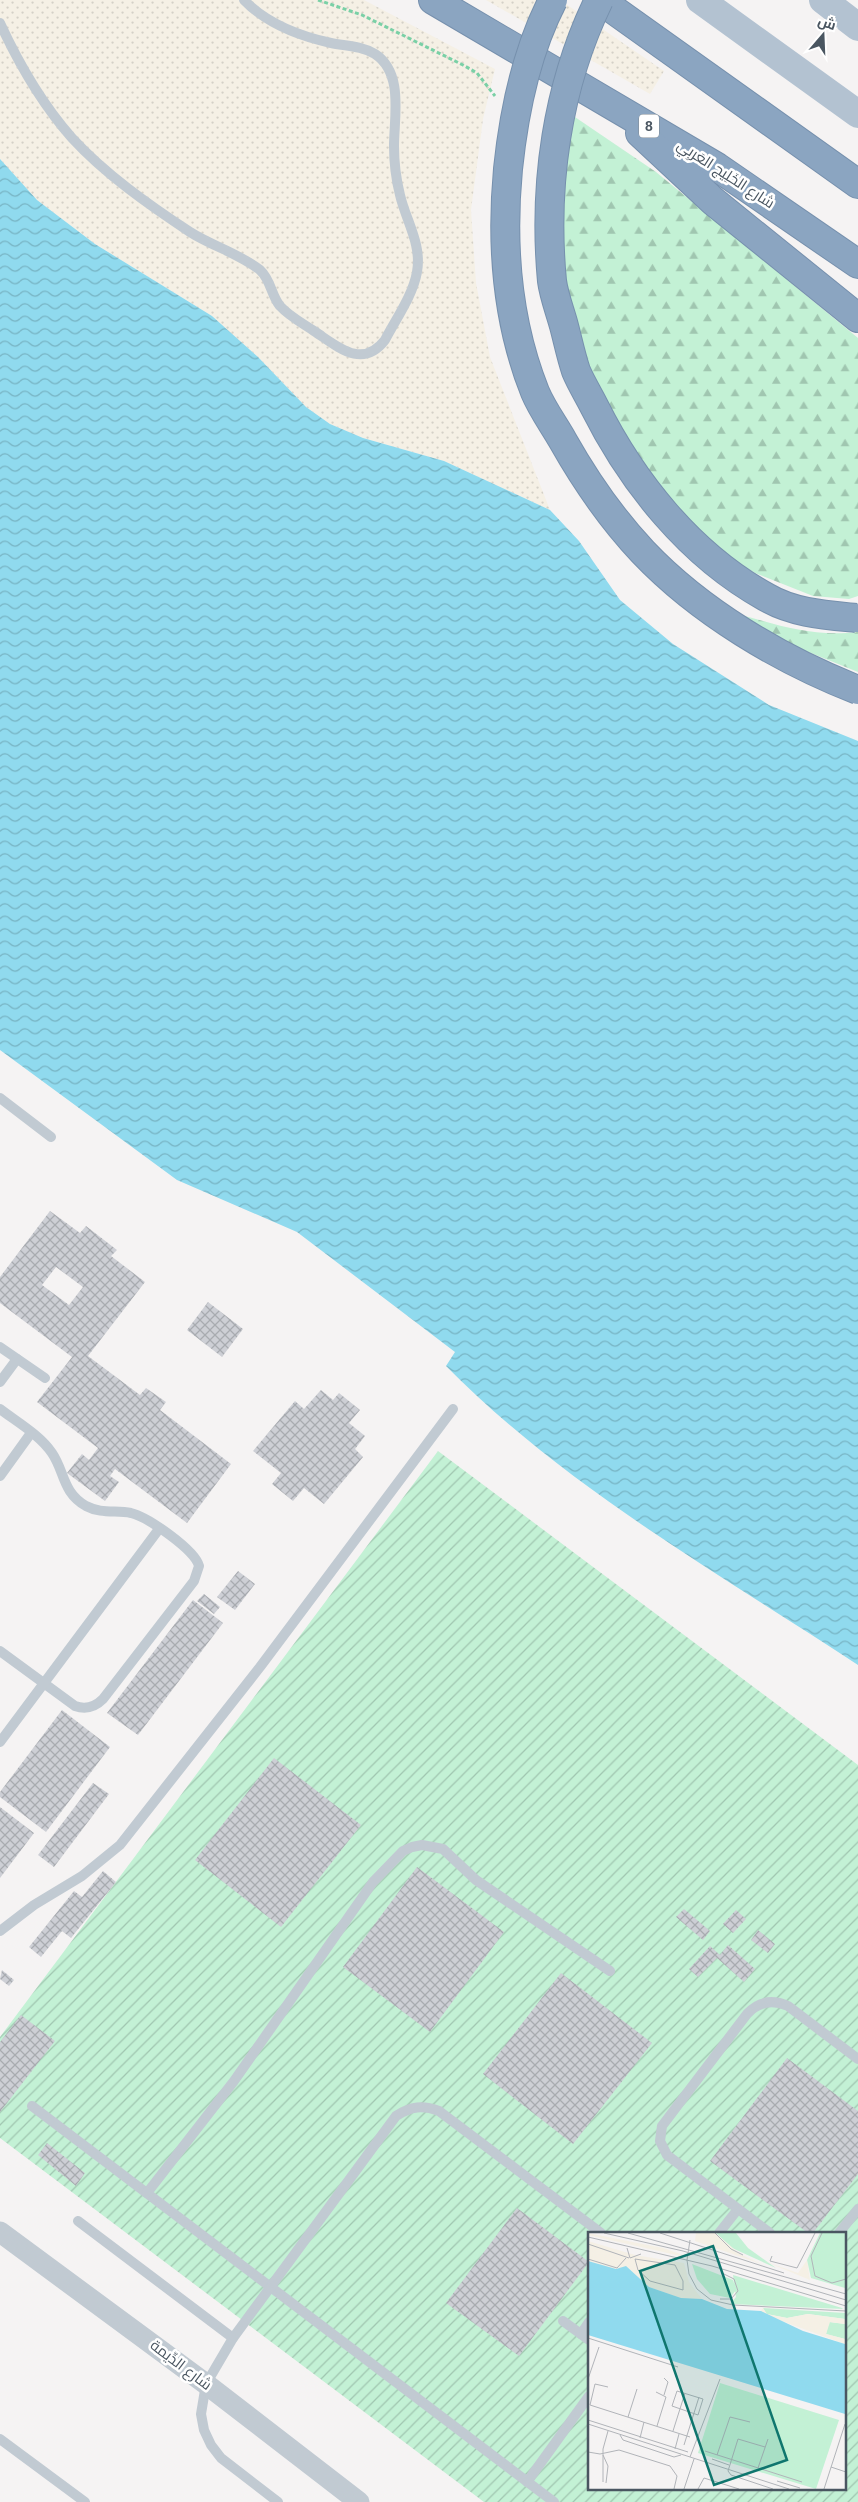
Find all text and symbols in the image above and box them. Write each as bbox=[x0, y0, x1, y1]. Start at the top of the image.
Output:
north arrow bbox=[798, 10, 848, 60]
text: ش bbox=[816, 12, 838, 34]
road number: 8 bbox=[639, 114, 659, 138]
street label: شارع الخَلِيج العَربِي bbox=[672, 136, 778, 215]
inset map bbox=[588, 2232, 846, 2490]
street label: شارع الدِّيمة bbox=[146, 2336, 215, 2396]

